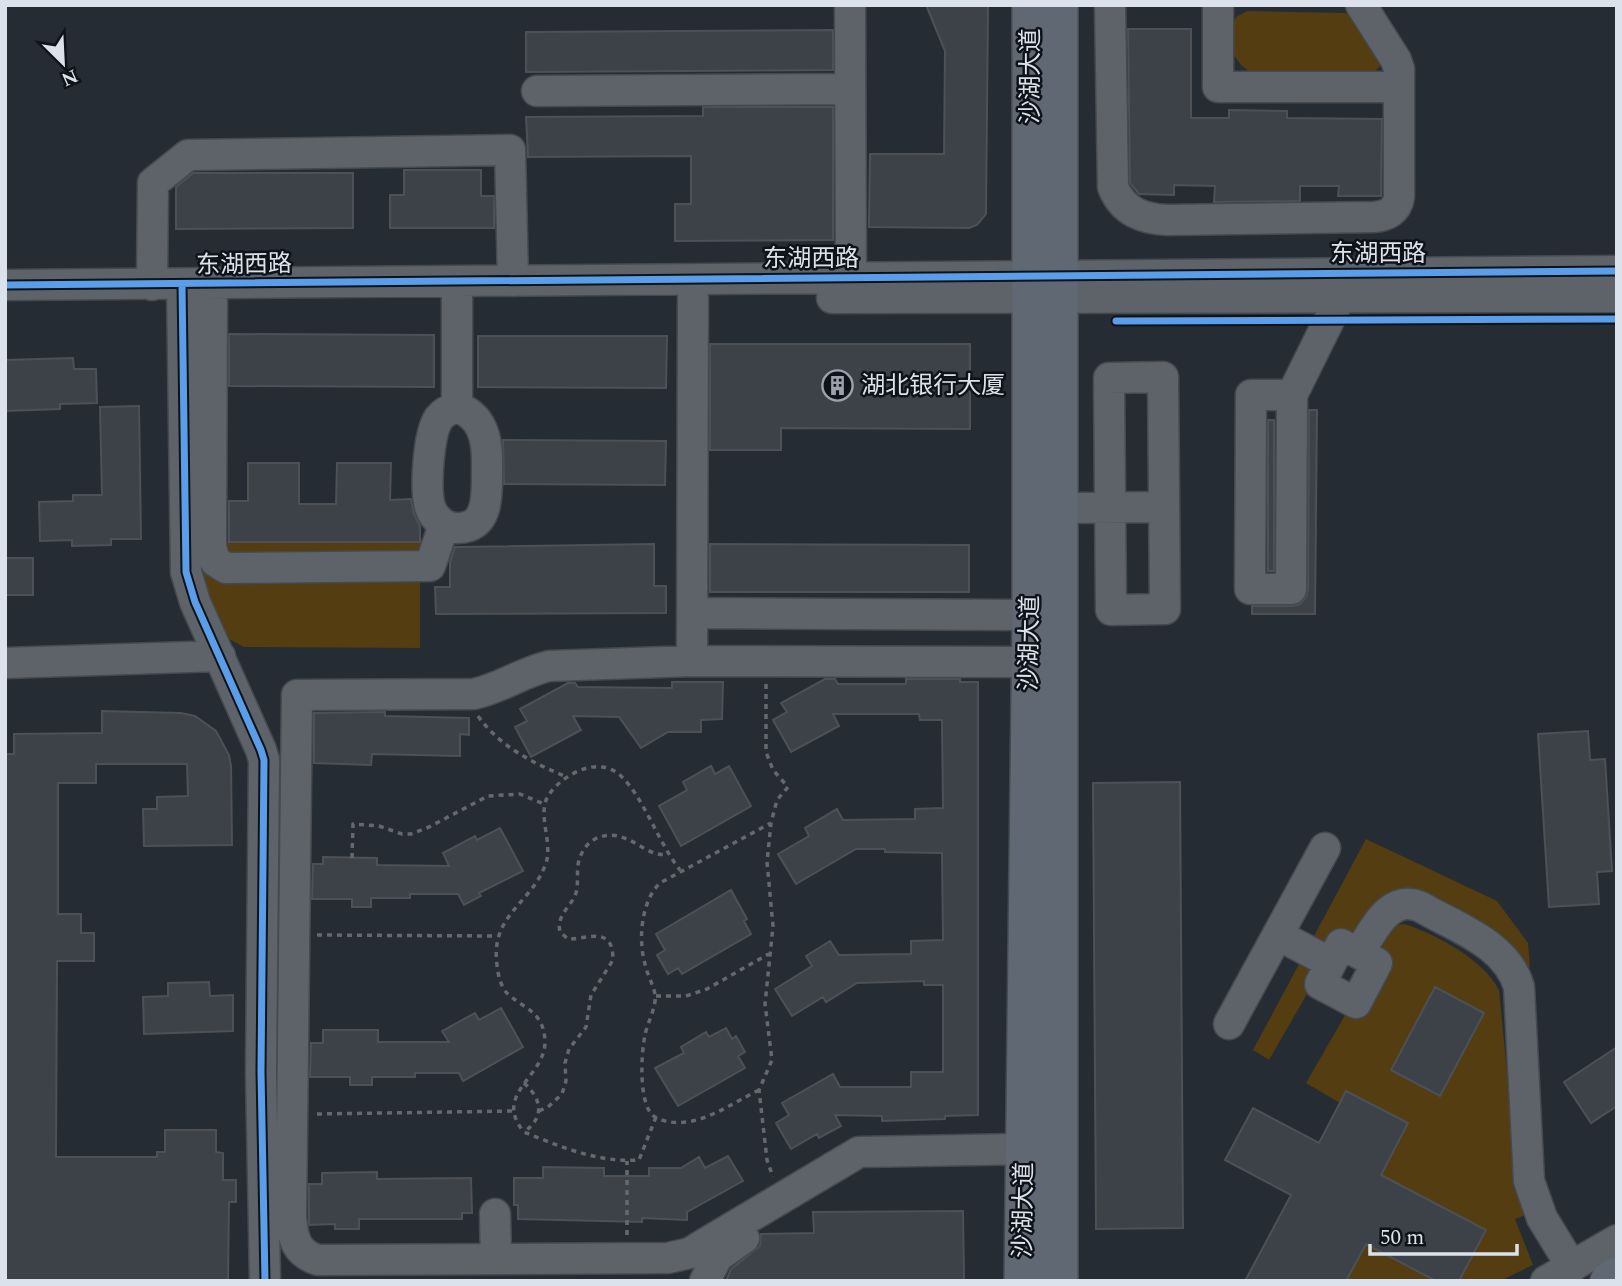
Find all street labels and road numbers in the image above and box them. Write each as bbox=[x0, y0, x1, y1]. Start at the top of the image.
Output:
street label: 沙湖大道 bbox=[1013, 28, 1049, 124]
street label: 东湖西路 bbox=[1330, 236, 1426, 272]
street label: 东湖西路 bbox=[763, 241, 859, 277]
street label: 东湖西路 bbox=[196, 246, 292, 284]
street label: 沙湖大道 bbox=[1011, 595, 1049, 691]
street label: 沙湖大道 bbox=[1005, 1162, 1043, 1258]

